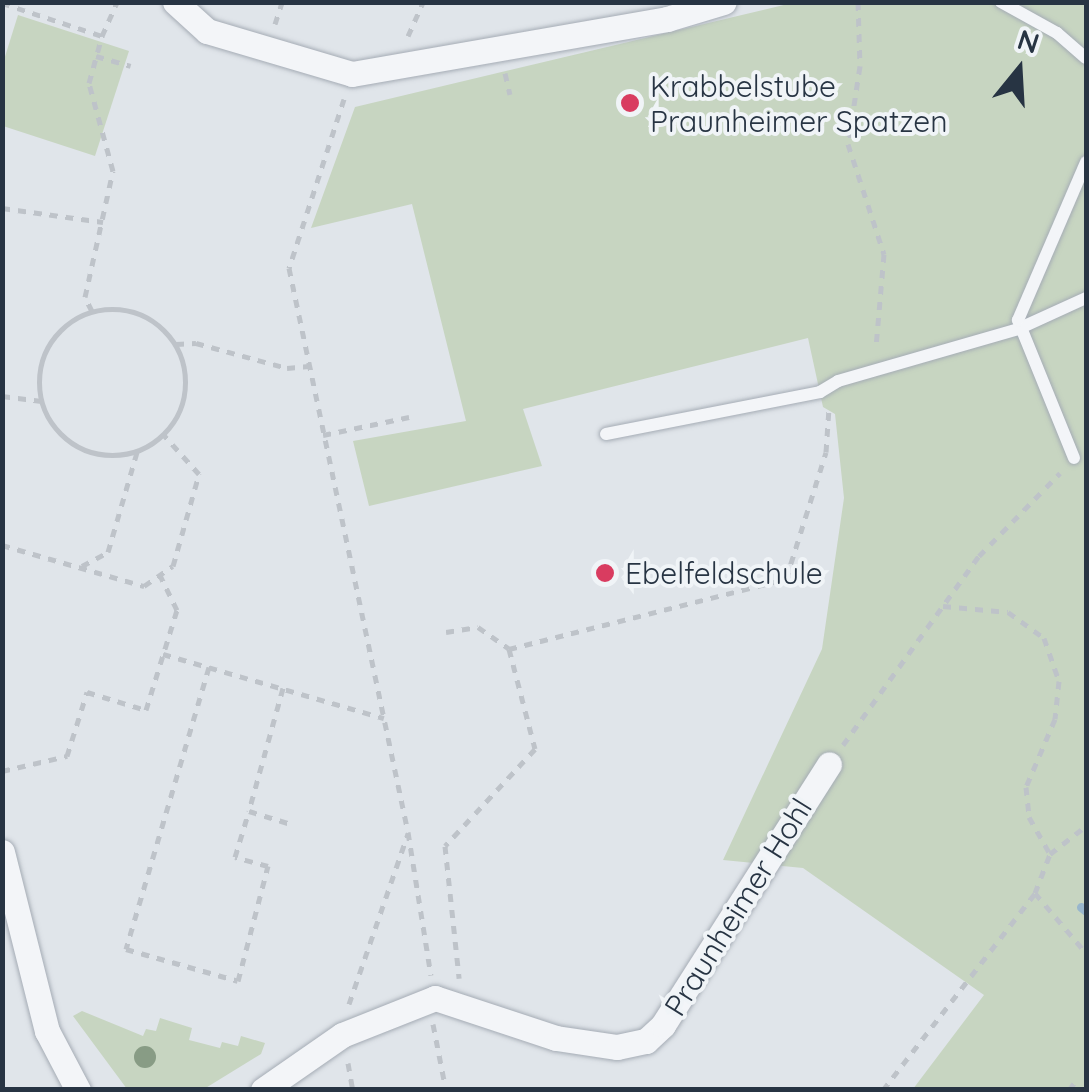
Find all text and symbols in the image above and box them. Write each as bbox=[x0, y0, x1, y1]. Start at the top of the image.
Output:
north arrow bbox=[969, 20, 1069, 120]
text: N bbox=[1013, 21, 1044, 61]
place label: Krabbelstube Praunheimer Spatzen bbox=[650, 68, 948, 138]
marker: Krabbelstube Praunheimer Spatzen bbox=[619, 92, 641, 114]
place label: Ebelfeldschule bbox=[625, 555, 823, 591]
marker: Ebelfeldschule bbox=[594, 562, 616, 584]
street label: Praunheimer Hohl bbox=[657, 792, 819, 1022]

